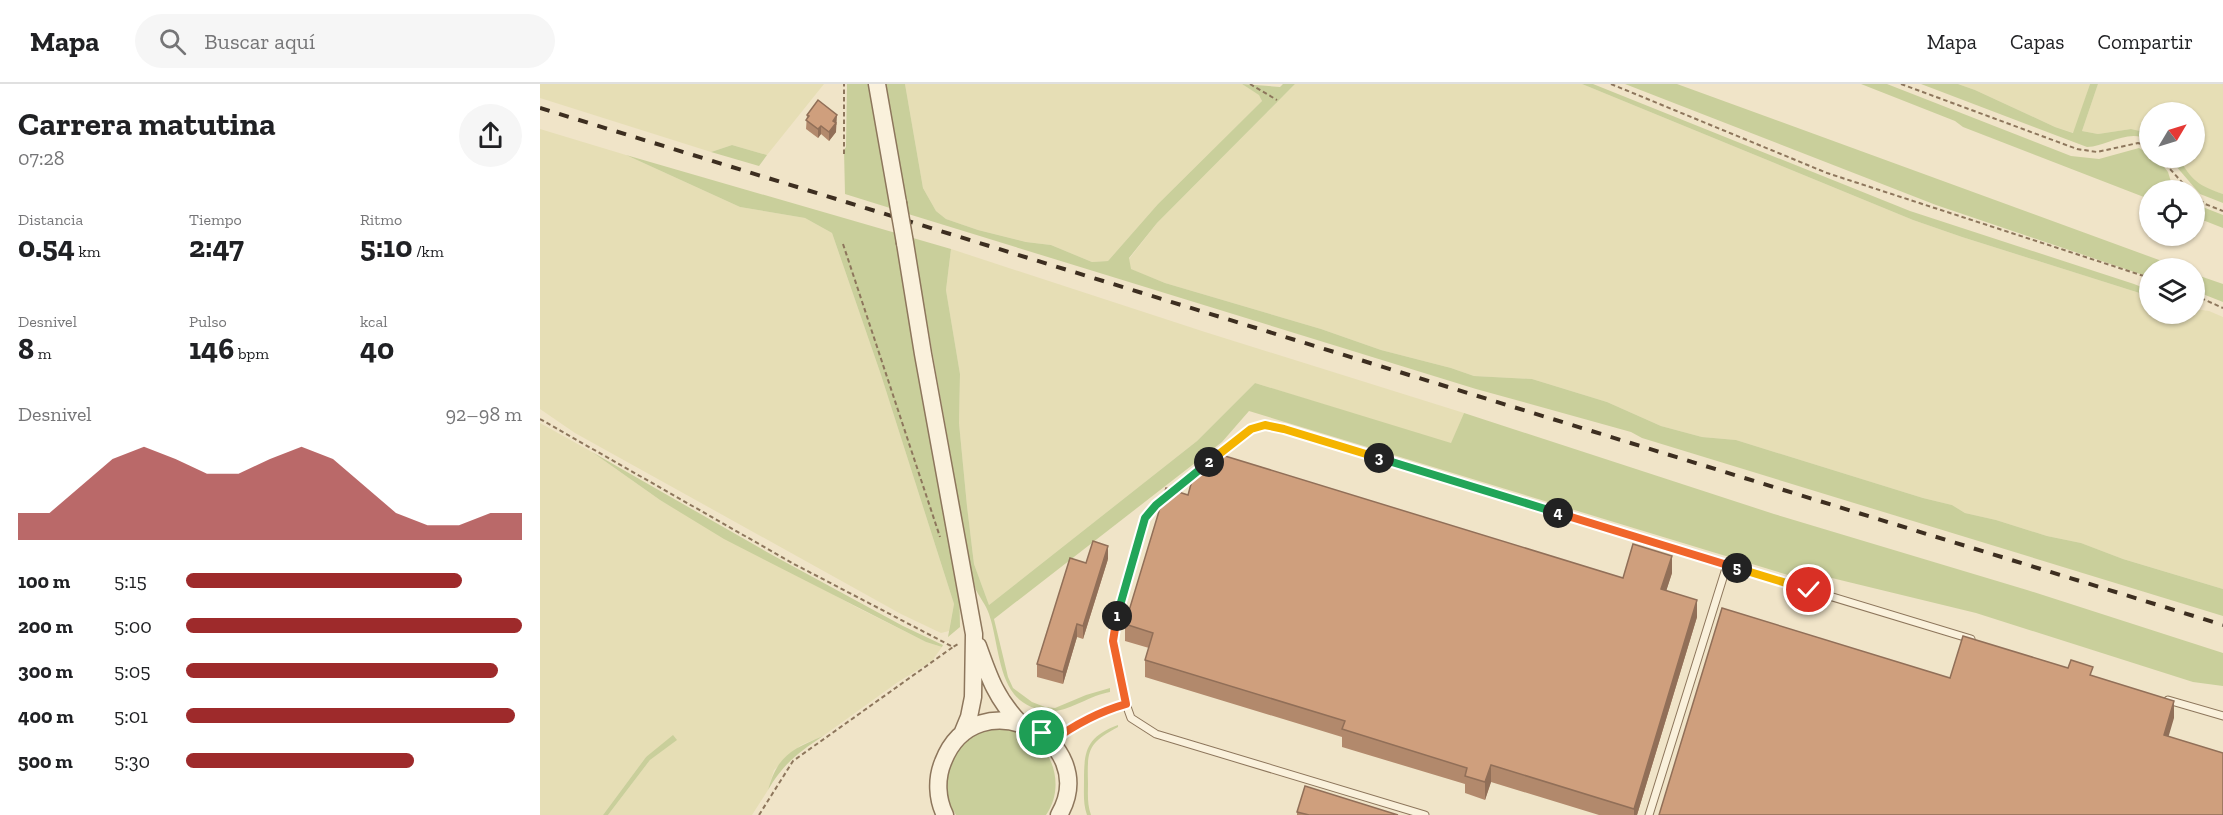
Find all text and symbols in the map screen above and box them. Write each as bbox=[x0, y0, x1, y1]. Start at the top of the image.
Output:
search box bbox=[135, 14, 555, 68]
text: Mapa bbox=[30, 25, 99, 58]
icon: search bbox=[156, 25, 189, 58]
text: Buscar aquí bbox=[204, 28, 315, 55]
text: Mapa bbox=[1927, 29, 1977, 54]
text: Capas bbox=[2010, 29, 2065, 54]
text: Compartir bbox=[2098, 29, 2193, 54]
north arrow bbox=[2139, 102, 2205, 168]
map controls bbox=[2139, 102, 2205, 324]
text: Carrera matutina bbox=[18, 104, 276, 143]
button: share bbox=[459, 104, 522, 167]
text: 07:28 bbox=[18, 146, 64, 170]
button: locate bbox=[2139, 180, 2205, 246]
text: Distancia bbox=[18, 210, 83, 229]
text: Tiempo bbox=[189, 210, 242, 229]
text: Ritmo bbox=[360, 210, 402, 229]
text: 0.54 bbox=[18, 229, 75, 265]
text: 2:47 bbox=[189, 229, 244, 265]
text: 5:10 bbox=[360, 229, 413, 265]
text: km bbox=[75, 242, 101, 261]
text: /km bbox=[413, 242, 444, 261]
button: layers bbox=[2139, 258, 2205, 324]
text: Desnivel bbox=[18, 312, 77, 331]
text: Pulso bbox=[189, 312, 227, 331]
text: kcal bbox=[360, 312, 387, 331]
text: 8 bbox=[18, 331, 34, 367]
text: 146 bbox=[189, 331, 234, 367]
text: 40 bbox=[360, 331, 394, 367]
text: m bbox=[34, 344, 52, 363]
text: bpm bbox=[234, 344, 269, 363]
text: Desnivel bbox=[18, 402, 92, 426]
text: 92–98 m bbox=[445, 402, 522, 426]
pin: 3 bbox=[1364, 443, 1394, 473]
pin: 2 bbox=[1194, 447, 1224, 477]
text: 3 bbox=[1375, 448, 1383, 467]
text: 2 bbox=[1205, 452, 1213, 471]
pin: 4 bbox=[1543, 498, 1573, 528]
text: 4 bbox=[1553, 503, 1563, 522]
pin: 5 bbox=[1722, 553, 1752, 583]
text: 5 bbox=[1733, 558, 1741, 577]
pin bbox=[1783, 564, 1834, 615]
text: 100 m bbox=[18, 569, 70, 593]
text: 5:15 bbox=[114, 569, 147, 593]
icon: check bbox=[1792, 573, 1825, 606]
pin: 1 bbox=[1102, 601, 1132, 631]
text: 1 bbox=[1114, 606, 1120, 625]
text: 200 m bbox=[18, 614, 73, 638]
text: 5:00 bbox=[114, 614, 152, 638]
text: 300 m bbox=[18, 659, 73, 683]
text: 5:05 bbox=[114, 659, 150, 683]
text: 400 m bbox=[18, 704, 74, 728]
text: 5:01 bbox=[114, 704, 148, 728]
pin bbox=[1016, 707, 1067, 758]
icon: arrive bbox=[1025, 716, 1058, 749]
text: 500 m bbox=[18, 749, 73, 773]
text: 5:30 bbox=[114, 749, 150, 773]

